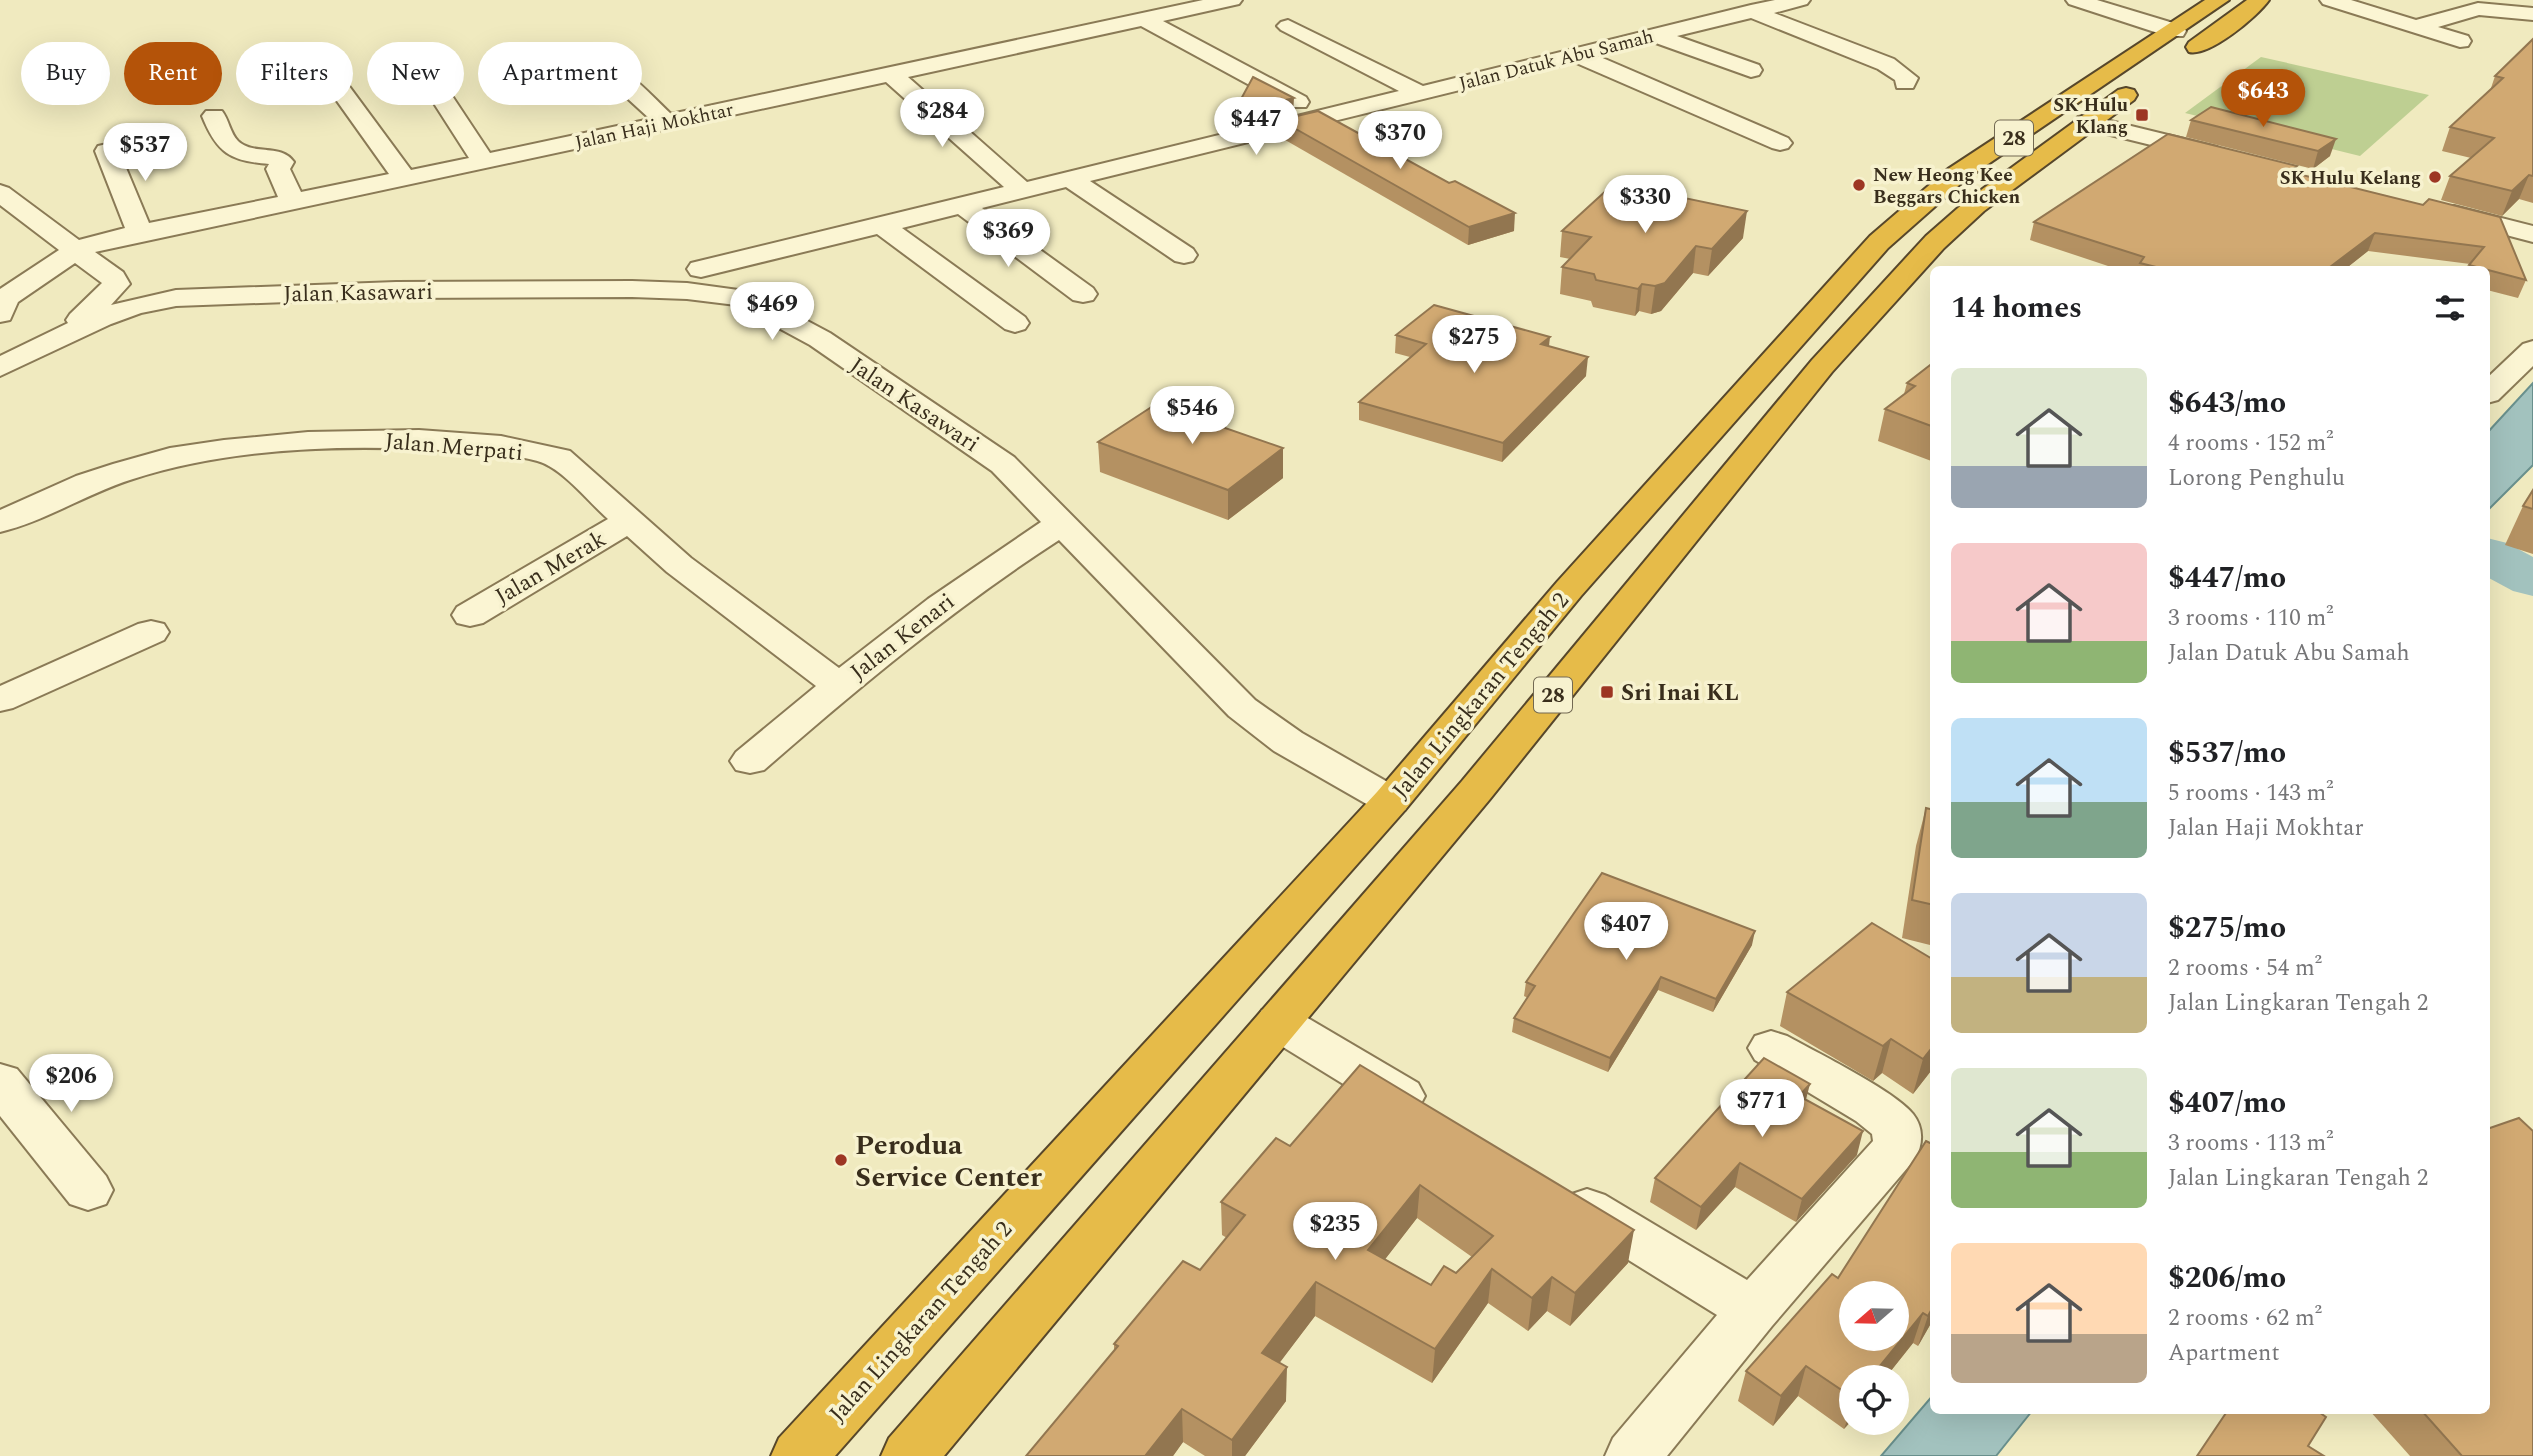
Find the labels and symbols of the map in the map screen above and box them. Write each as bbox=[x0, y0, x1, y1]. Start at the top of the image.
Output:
street label: Jalan Datuk Abu Samah bbox=[1456, 22, 1657, 99]
pin: $643 bbox=[2222, 69, 2304, 129]
pin: $284 bbox=[901, 90, 983, 149]
place label: SK Hulu Klang bbox=[2053, 91, 2128, 142]
street label: Jalan Haji Mokhtar bbox=[572, 95, 737, 157]
pin: $447 bbox=[1215, 97, 1297, 157]
marker: SK Hulu Klang bbox=[2134, 107, 2150, 123]
pin: $370 bbox=[1359, 111, 1441, 171]
road number: 28 bbox=[1995, 120, 2033, 156]
pin: $537 bbox=[104, 124, 186, 183]
place label: New Heong Kee Beggars Chicken bbox=[1873, 161, 2021, 212]
place label: SK Hulu Kelang bbox=[2280, 164, 2421, 193]
marker: SK Hulu Kelang bbox=[2427, 169, 2443, 185]
pin: $330 bbox=[1604, 176, 1686, 235]
marker: New Heong Kee Beggars Chicken bbox=[1851, 177, 1867, 193]
pin: $369 bbox=[967, 210, 1049, 269]
street label: Jalan Kasawari bbox=[283, 275, 433, 312]
pin: $469 bbox=[731, 282, 813, 342]
pin: $275 bbox=[1433, 316, 1515, 375]
street label: Jalan Kasawari bbox=[842, 349, 986, 462]
pin: $546 bbox=[1151, 386, 1233, 446]
street label: Jalan Merpati bbox=[383, 424, 524, 471]
street label: Jalan Merak bbox=[489, 522, 613, 614]
street label: Jalan Kenari bbox=[843, 585, 963, 689]
street label: Jalan Lingkaran Tengah 2 bbox=[1384, 585, 1578, 807]
place label: Sri Inai KL bbox=[1621, 676, 1739, 711]
road number: 28 bbox=[1534, 678, 1572, 712]
marker: Sri Inai KL bbox=[1599, 684, 1615, 700]
pin: $407 bbox=[1585, 902, 1667, 962]
pin: $206 bbox=[30, 1054, 112, 1114]
pin: $771 bbox=[1721, 1080, 1803, 1139]
place label: Perodua Service Center bbox=[855, 1124, 1042, 1199]
marker: Perodua Service Center bbox=[833, 1152, 849, 1168]
pin: $235 bbox=[1294, 1202, 1376, 1262]
street label: Jalan Lingkaran Tengah 2 bbox=[821, 1214, 1021, 1430]
north arrow bbox=[1839, 1281, 1909, 1351]

